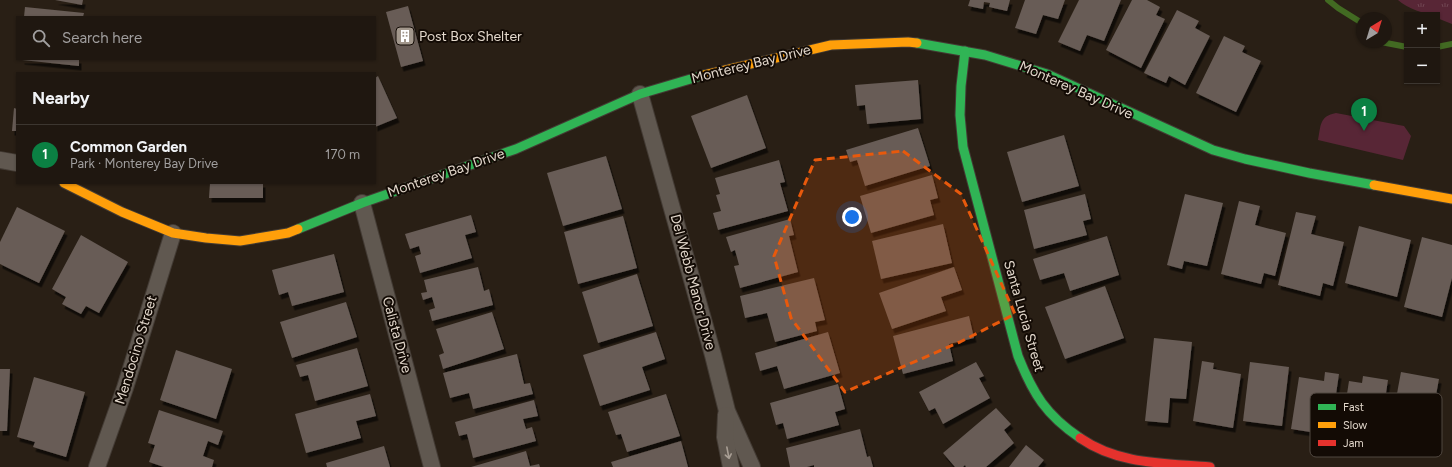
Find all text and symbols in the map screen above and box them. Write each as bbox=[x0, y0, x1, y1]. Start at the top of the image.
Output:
north arrow bbox=[1356, 12, 1392, 48]
map controls bbox=[1404, 12, 1440, 84]
button: + bbox=[1404, 12, 1440, 48]
search box bbox=[16, 16, 376, 60]
building icon: Post Box Shelter bbox=[394, 25, 416, 47]
icon: search bbox=[30, 27, 52, 49]
place label: Post Box Shelter bbox=[419, 28, 522, 45]
text: Search here bbox=[62, 29, 142, 47]
street label: Monterey Bay Drive bbox=[690, 41, 813, 87]
button: − bbox=[1404, 48, 1440, 84]
street label: Monterey Bay Drive bbox=[1017, 57, 1136, 123]
text: Nearby bbox=[32, 88, 90, 108]
pin: 1 bbox=[1351, 98, 1377, 131]
text: Common Garden bbox=[70, 138, 187, 156]
street label: Monterey Bay Drive bbox=[385, 145, 507, 201]
text: 1 bbox=[42, 147, 48, 162]
text: 170 m bbox=[325, 147, 360, 162]
text: Park · Monterey Bay Drive bbox=[70, 156, 218, 171]
your location bbox=[842, 207, 862, 227]
street label: Del Webb Manor Drive bbox=[667, 212, 719, 352]
street label: Santa Lucia Street bbox=[1000, 258, 1048, 374]
street label: Mendocino Street bbox=[111, 293, 161, 407]
street label: Calista Drive bbox=[379, 295, 415, 375]
legend bbox=[1310, 393, 1442, 457]
text: Fast bbox=[1343, 401, 1364, 414]
text: Slow bbox=[1343, 419, 1367, 432]
text: Jam bbox=[1343, 437, 1364, 450]
one-way arrow bbox=[725, 446, 733, 459]

